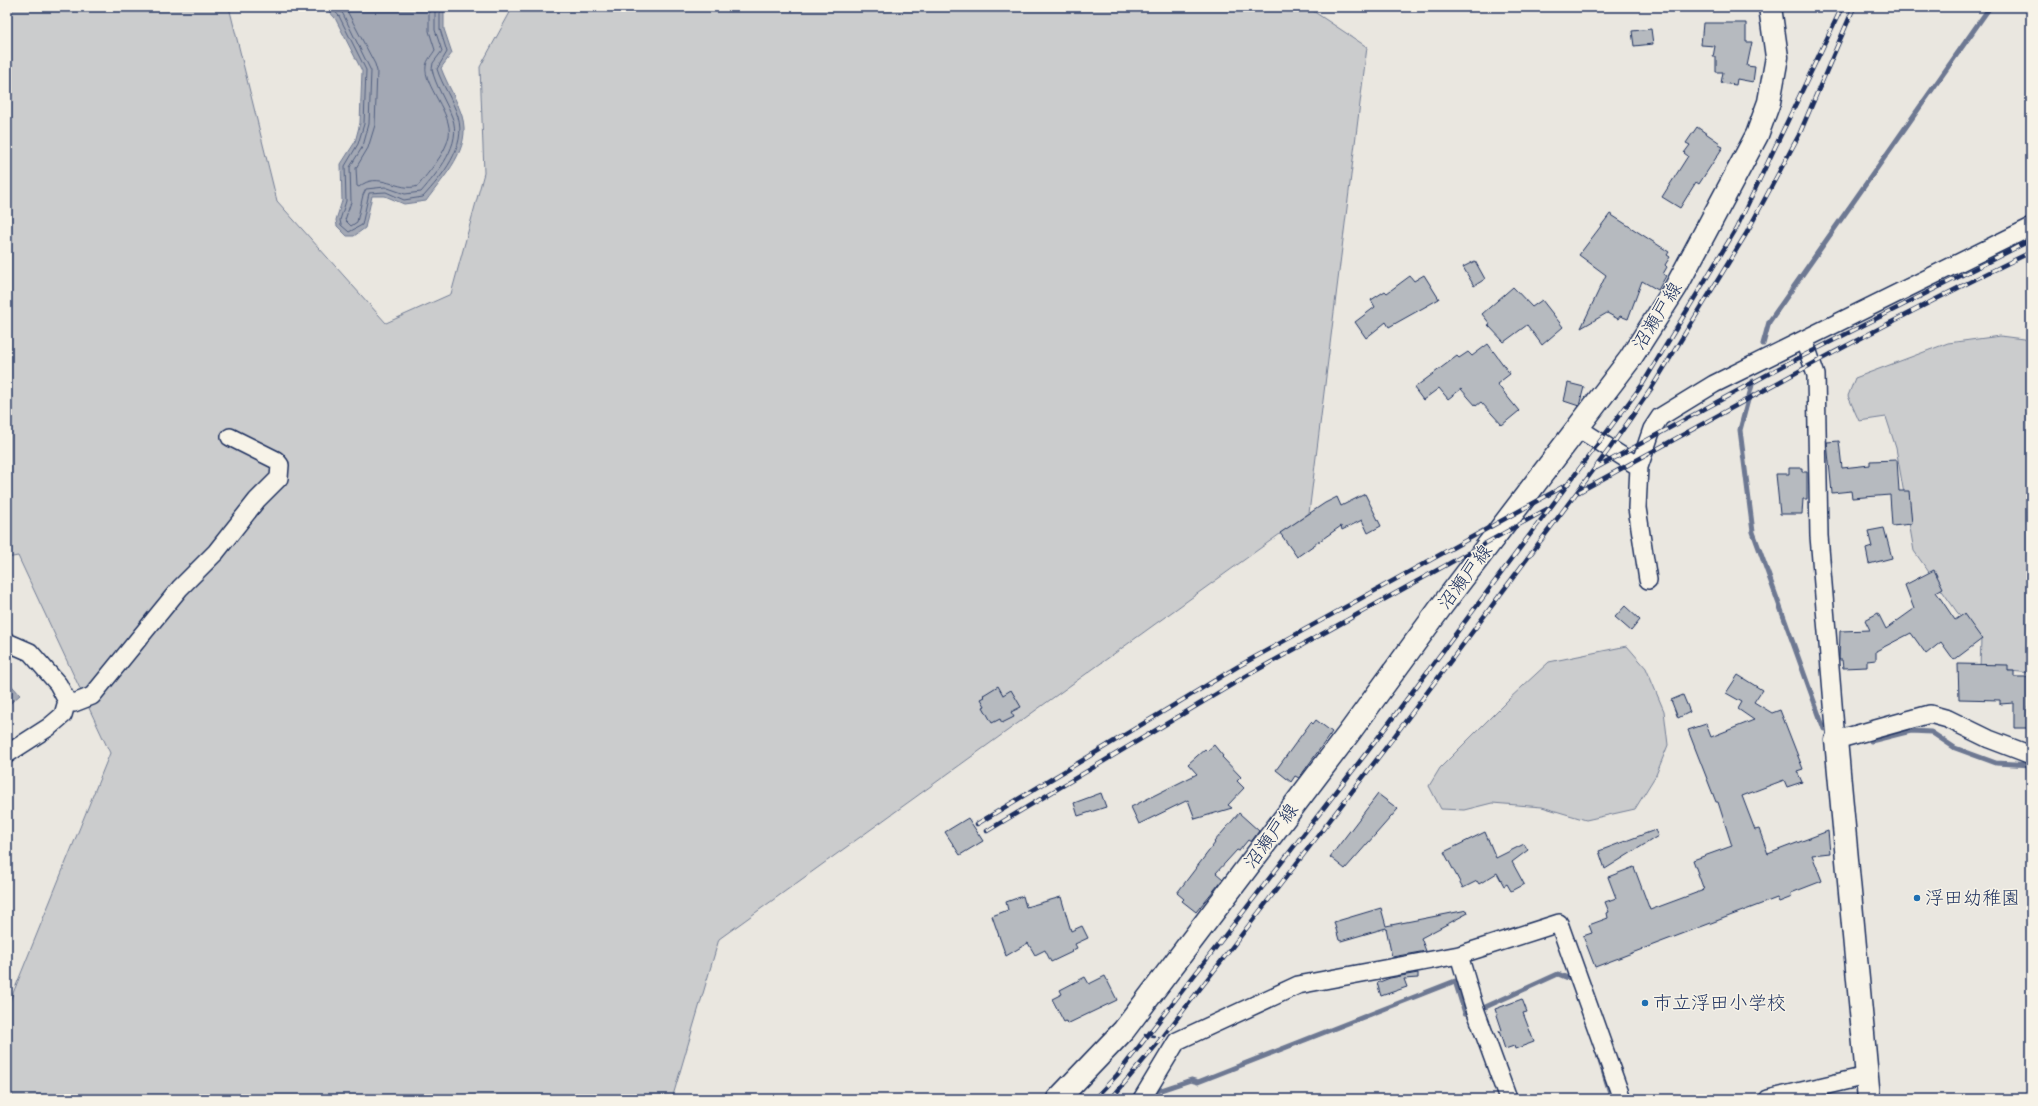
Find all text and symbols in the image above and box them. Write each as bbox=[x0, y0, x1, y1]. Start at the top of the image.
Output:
street label: 沼瀬戸線 bbox=[1627, 277, 1687, 355]
street label: 沼瀬戸線 bbox=[1433, 539, 1497, 615]
street label: 沼瀬戸線 bbox=[1239, 798, 1303, 874]
place label: 浮田幼稚園 bbox=[1925, 886, 2020, 910]
marker: 浮田幼稚園 bbox=[1912, 893, 1922, 903]
place label: 市立浮田小学校 bbox=[1653, 991, 1786, 1015]
marker: 市立浮田小学校 bbox=[1640, 998, 1650, 1008]

